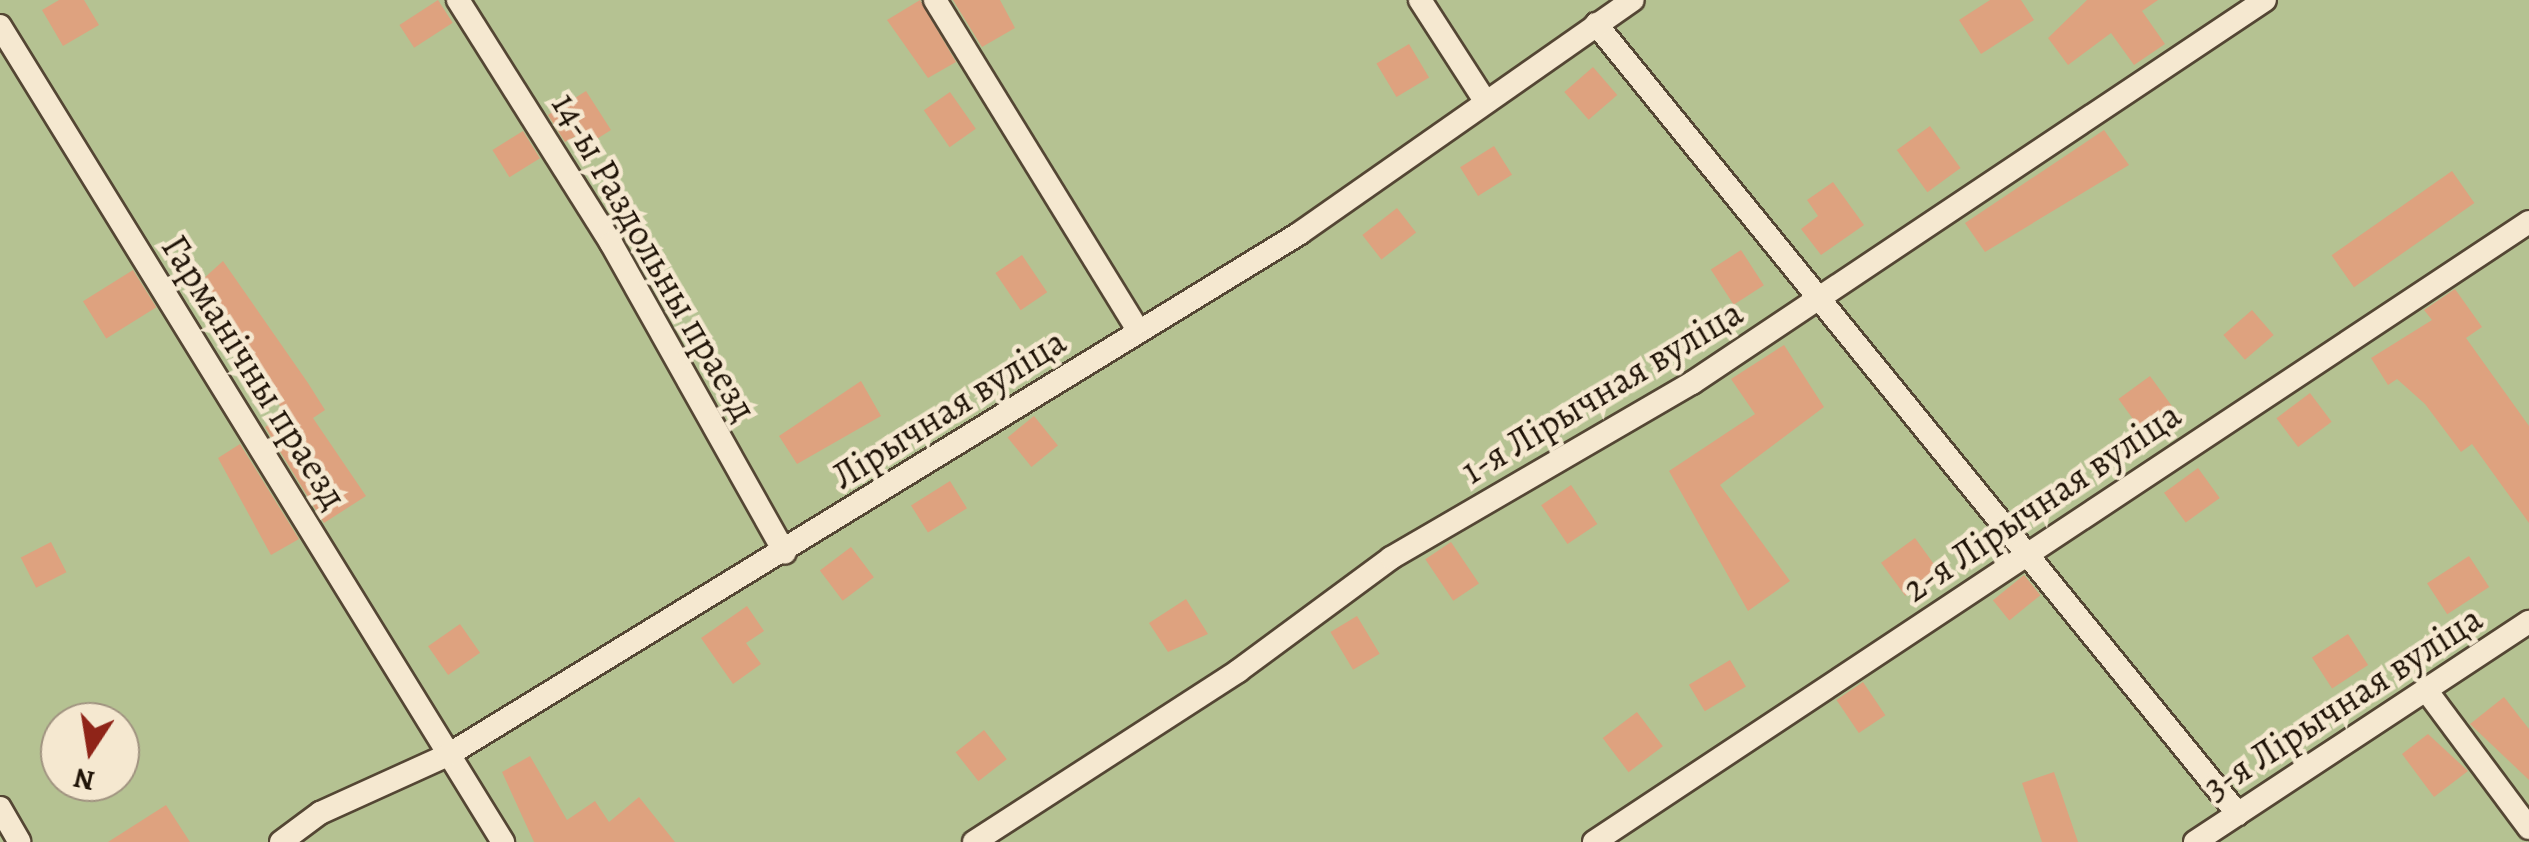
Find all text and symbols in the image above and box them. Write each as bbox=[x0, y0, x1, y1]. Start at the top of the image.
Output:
street label: 14-ы Раздольны праезд bbox=[541, 85, 767, 429]
street label: Гарманічны праезд bbox=[151, 227, 357, 517]
street label: 1-я Лірычная вуліца bbox=[1453, 290, 1751, 494]
street label: Лірычная вуліца bbox=[823, 319, 1075, 499]
street label: 2-я Лірычная вуліца bbox=[1894, 392, 2190, 612]
street label: 3-я Лірычная вуліца bbox=[2195, 596, 2491, 810]
north arrow bbox=[40, 702, 140, 802]
text: N bbox=[70, 759, 98, 800]

